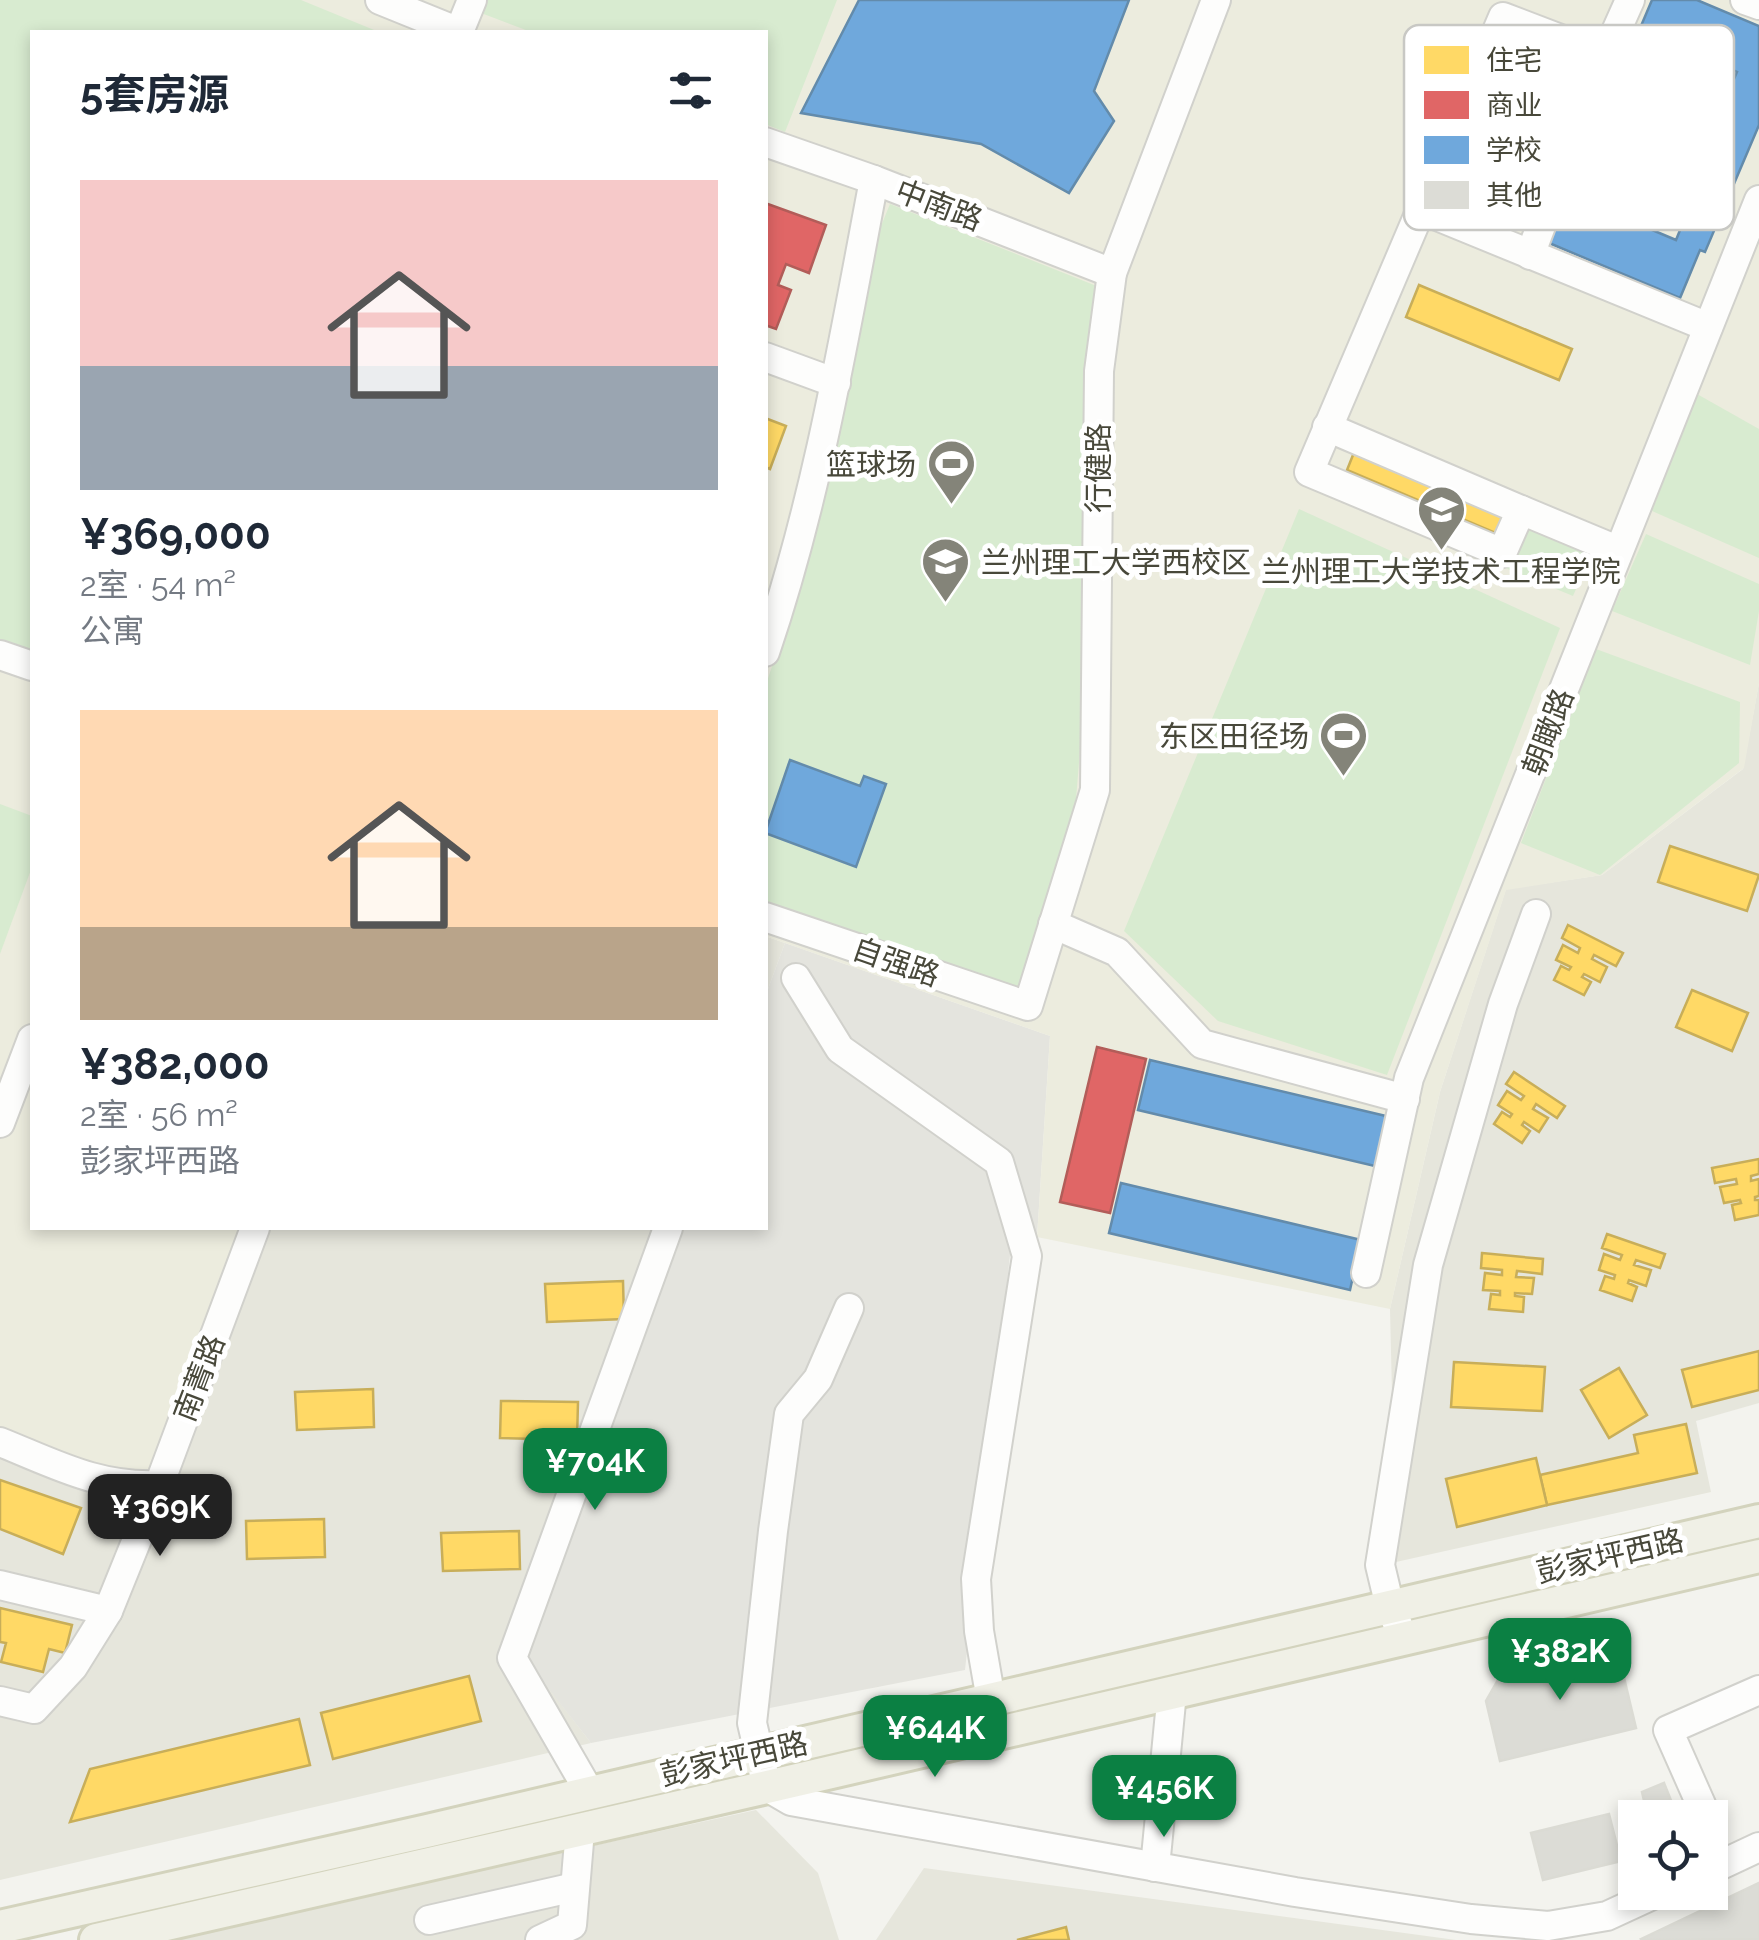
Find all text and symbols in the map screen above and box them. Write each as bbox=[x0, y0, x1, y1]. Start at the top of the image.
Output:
legend bbox=[1404, 25, 1734, 230]
text: 住宅 bbox=[1486, 44, 1542, 77]
icon: filters bbox=[663, 63, 718, 118]
text: 5套房源 bbox=[80, 70, 229, 119]
text: 商业 bbox=[1486, 89, 1542, 122]
text: 学校 bbox=[1486, 134, 1542, 167]
street label: 中南路 bbox=[891, 173, 987, 237]
text: 其他 bbox=[1486, 179, 1542, 212]
icon: home bbox=[309, 245, 489, 425]
street label: 行健路 bbox=[1081, 423, 1116, 513]
sports icon: 篮球场 bbox=[925, 438, 977, 506]
place label: 篮球场 bbox=[826, 447, 916, 482]
school or university icon: 兰州理工大学技术工程学院 bbox=[1415, 484, 1467, 552]
text: ¥369,000 bbox=[80, 510, 271, 559]
school or university icon: 兰州理工大学西校区 bbox=[920, 536, 972, 604]
place label: 兰州理工大学西校区 bbox=[981, 545, 1251, 580]
place label: 兰州理工大学技术工程学院 bbox=[1261, 554, 1621, 589]
text: 2室 · 54 m² bbox=[80, 566, 236, 603]
text: 公寓 bbox=[80, 612, 144, 649]
street label: 朝瞰路 bbox=[1516, 684, 1580, 780]
sports icon: 东区田径场 bbox=[1318, 710, 1370, 778]
place label: 东区田径场 bbox=[1159, 719, 1309, 754]
icon: home bbox=[309, 775, 489, 955]
street label: 自强路 bbox=[848, 931, 944, 993]
text: ¥382,000 bbox=[80, 1040, 270, 1089]
text: 2室 · 56 m² bbox=[80, 1096, 238, 1133]
text: 彭家坪西路 bbox=[80, 1142, 240, 1179]
street label: 南菁路 bbox=[167, 1330, 231, 1426]
pin: ¥704K bbox=[525, 1428, 665, 1513]
text: ¥704K bbox=[545, 1442, 645, 1479]
pin: ¥369K bbox=[90, 1474, 230, 1559]
text: ¥369K bbox=[110, 1488, 210, 1525]
street label: 彭家坪西路 bbox=[1533, 1522, 1687, 1590]
pin: ¥382K bbox=[1490, 1618, 1630, 1703]
text: ¥382K bbox=[1510, 1632, 1610, 1669]
pin: ¥644K bbox=[865, 1695, 1005, 1780]
text: ¥644K bbox=[885, 1709, 985, 1746]
street label: 彭家坪西路 bbox=[657, 1725, 811, 1793]
pin: ¥456K bbox=[1094, 1755, 1234, 1840]
text: ¥456K bbox=[1114, 1769, 1214, 1806]
map controls bbox=[1618, 1800, 1728, 1910]
button: locate bbox=[1618, 1800, 1728, 1910]

